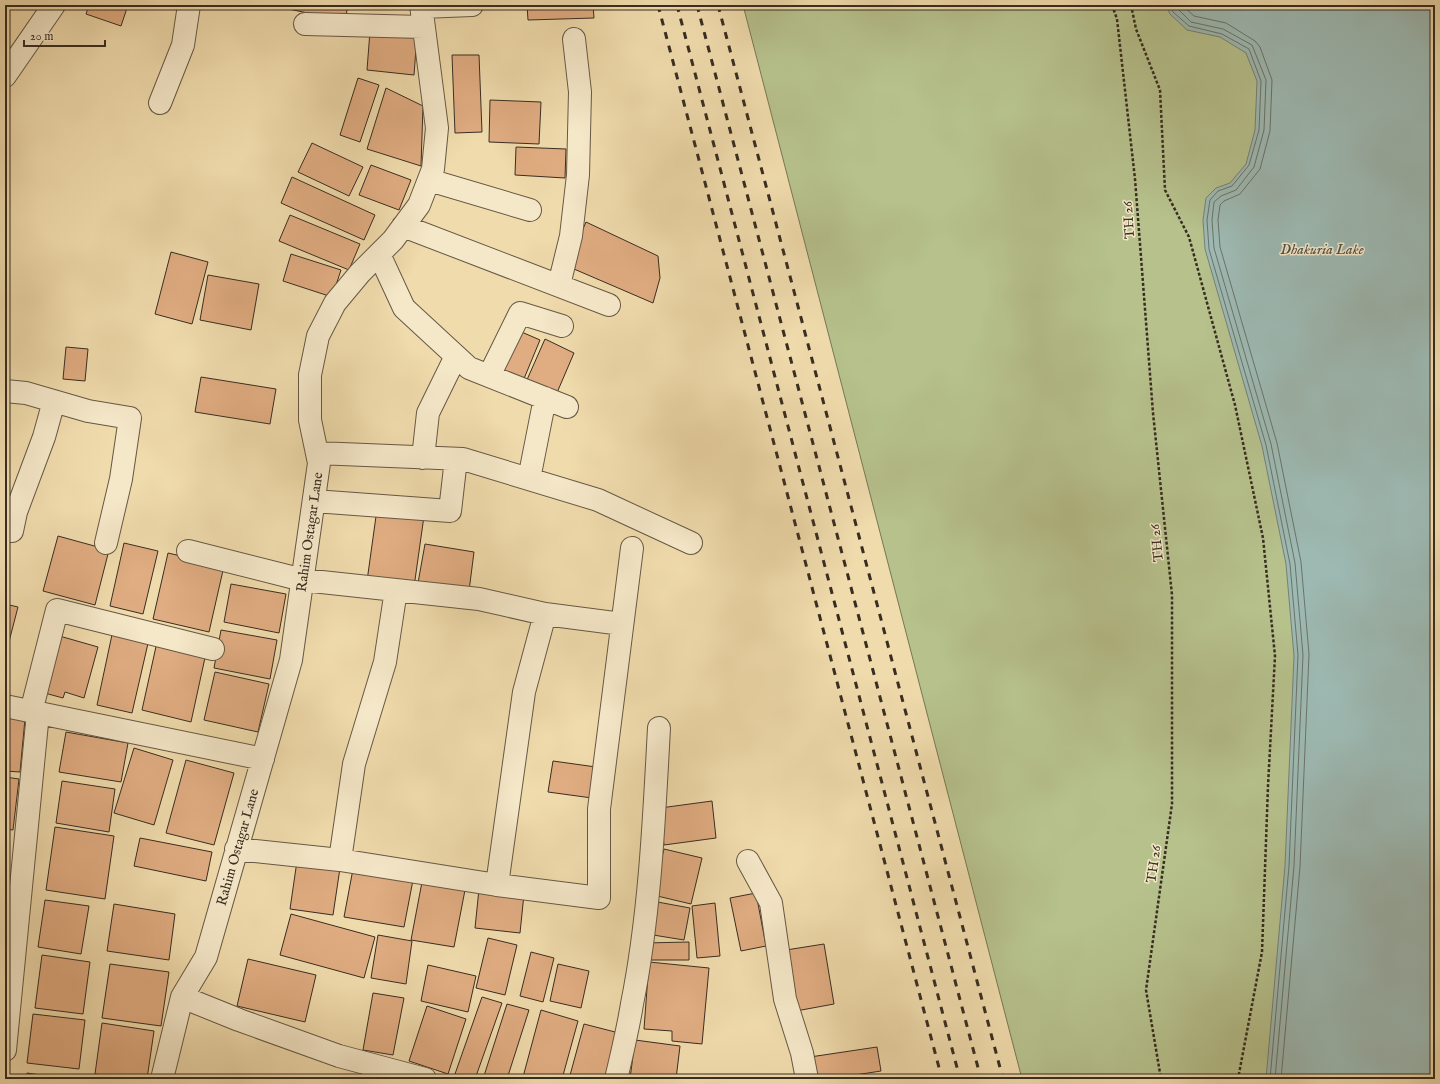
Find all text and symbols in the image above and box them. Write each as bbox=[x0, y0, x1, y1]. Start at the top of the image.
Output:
scale bar bbox=[24, 22, 105, 48]
text: 20 m bbox=[30, 29, 53, 44]
street label: TH 26 bbox=[1119, 199, 1139, 239]
water label: Dhakuria Lake bbox=[1280, 240, 1364, 259]
street label: Rahim Ostagar Lane bbox=[293, 471, 327, 593]
street label: TH 26 bbox=[1146, 522, 1168, 563]
street label: Rahim Ostagar Lane bbox=[213, 786, 263, 908]
street label: TH 26 bbox=[1142, 843, 1166, 884]

